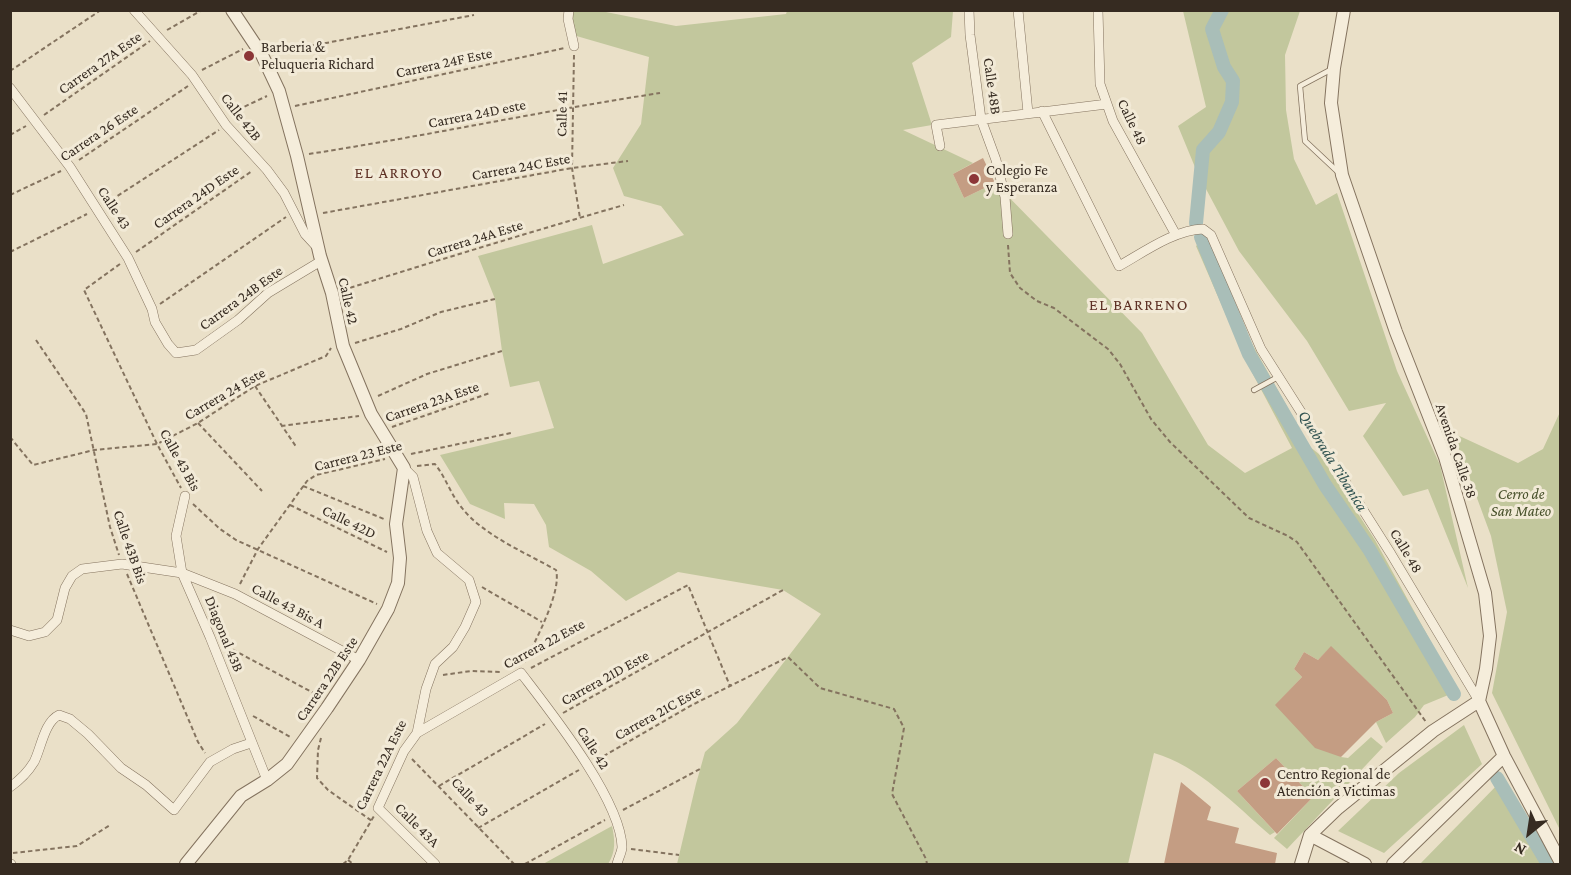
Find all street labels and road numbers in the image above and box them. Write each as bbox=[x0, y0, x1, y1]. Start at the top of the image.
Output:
street label: Carrera 27A Este bbox=[55, 28, 145, 98]
street label: Carrera 24F Este bbox=[394, 44, 494, 82]
street label: Calle 48B bbox=[979, 57, 1005, 115]
street label: Calle 42B bbox=[217, 89, 265, 145]
street label: Calle 41 bbox=[553, 91, 571, 137]
street label: Carrera 24D este bbox=[427, 96, 527, 132]
street label: Calle 48 bbox=[1113, 96, 1151, 148]
street label: Carrera 26 Este bbox=[56, 100, 142, 166]
street label: Carrera 24C Este bbox=[470, 150, 572, 184]
street label: Carrera 24D Este bbox=[150, 161, 242, 233]
street label: Calle 43 bbox=[93, 183, 135, 233]
street label: Carrera 24A Este bbox=[425, 216, 525, 262]
street label: Carrera 24B Este bbox=[196, 262, 286, 334]
street label: Calle 42 bbox=[334, 276, 362, 326]
street label: Carrera 24 Este bbox=[181, 364, 269, 424]
street label: Carrera 23A Este bbox=[383, 377, 481, 427]
street label: Avenida Calle 38 bbox=[1431, 401, 1481, 501]
street label: Calle 43 Bis bbox=[156, 426, 204, 494]
street label: Carrera 23 Este bbox=[312, 436, 404, 476]
street label: Calle 42D bbox=[319, 501, 379, 543]
street label: Calle 43B Bis bbox=[109, 508, 151, 586]
street label: Calle 48 bbox=[1386, 525, 1426, 577]
street label: Calle 43 Bis A bbox=[249, 579, 327, 633]
street label: Diagonal 43B bbox=[201, 594, 247, 674]
street label: Carrera 22 Este bbox=[500, 615, 588, 673]
street label: Carrera 22B Este bbox=[292, 633, 362, 725]
street label: Carrera 21D Este bbox=[558, 646, 652, 710]
street label: Carrera 21C Este bbox=[611, 682, 705, 744]
street label: Carrera 22A Este bbox=[351, 717, 411, 813]
street label: Calle 42 bbox=[573, 723, 613, 773]
street label: Calle 43 bbox=[447, 773, 493, 821]
street label: Calle 43A bbox=[391, 799, 443, 851]

